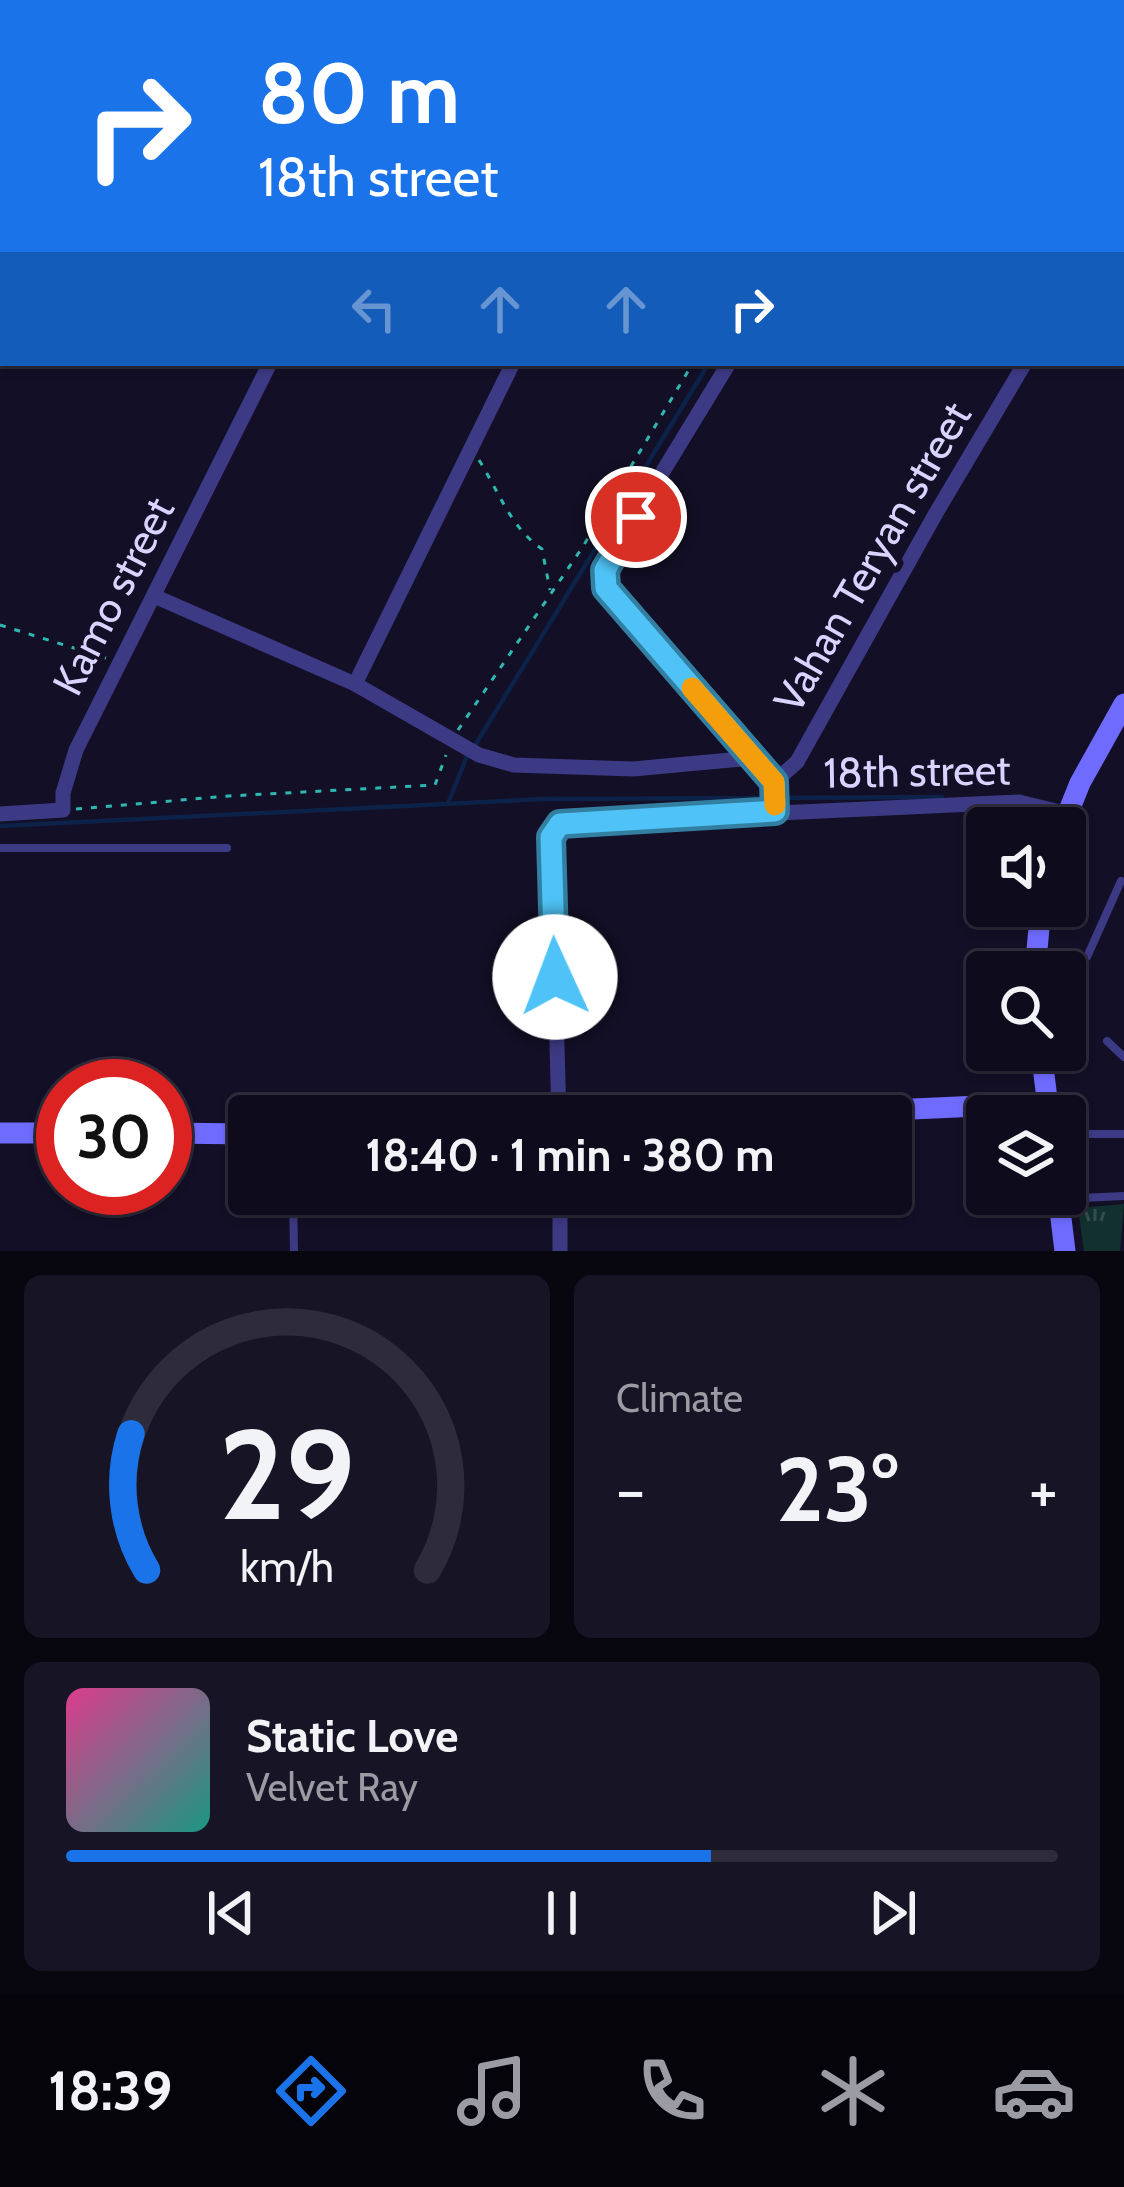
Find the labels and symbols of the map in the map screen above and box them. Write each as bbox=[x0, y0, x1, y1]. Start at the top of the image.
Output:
street label: Vahan Teryan street bbox=[762, 393, 982, 721]
pin bbox=[585, 466, 687, 568]
street label: Kamo street bbox=[41, 489, 185, 703]
street label: 18th street bbox=[823, 743, 1011, 799]
position arrow bbox=[492, 914, 618, 1040]
speed limit sign: 30 bbox=[36, 1059, 192, 1215]

